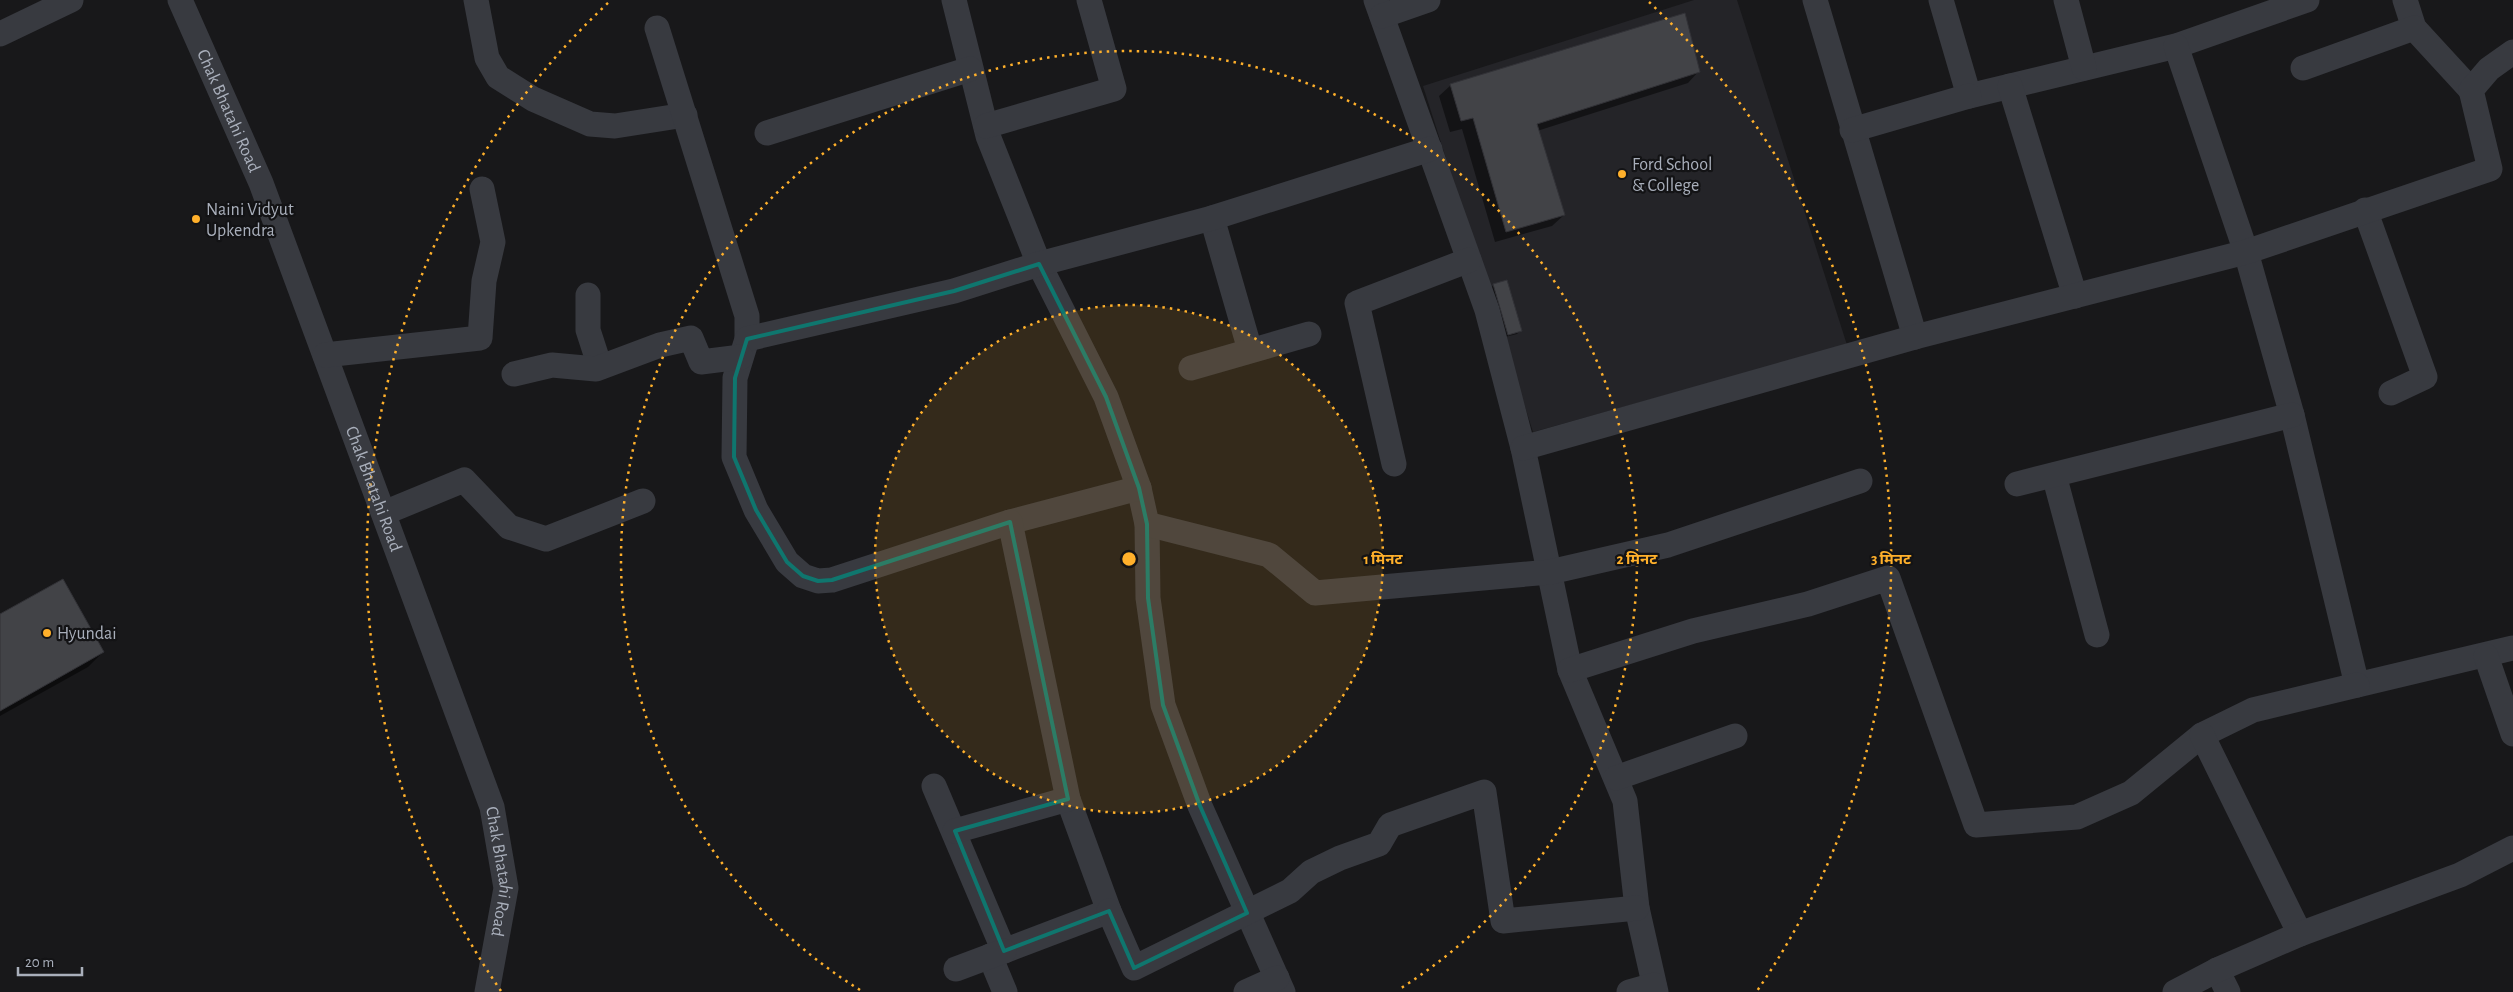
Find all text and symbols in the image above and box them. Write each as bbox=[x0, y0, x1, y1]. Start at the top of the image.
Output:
street label: Chak Bhatahi Road bbox=[193, 47, 263, 175]
place label: Ford School & College bbox=[1632, 156, 1712, 195]
marker: Ford School & College bbox=[1616, 168, 1628, 180]
place label: Naini Vidyut Upkendra bbox=[206, 201, 294, 240]
marker: Naini Vidyut Upkendra bbox=[190, 213, 202, 225]
street label: Chak Bhatahi Road bbox=[342, 424, 405, 554]
centre of rings bbox=[1120, 550, 1138, 568]
text: 1 मिनट bbox=[1363, 551, 1404, 567]
text: 2 मिनट bbox=[1617, 551, 1658, 567]
text: 3 मिनट bbox=[1871, 551, 1912, 567]
place label: Hyundai bbox=[57, 625, 117, 643]
marker: Hyundai bbox=[41, 627, 53, 639]
street label: Chak Bhatahi Road bbox=[482, 805, 514, 938]
scale bar bbox=[18, 944, 81, 976]
text: 20 m bbox=[25, 955, 54, 970]

